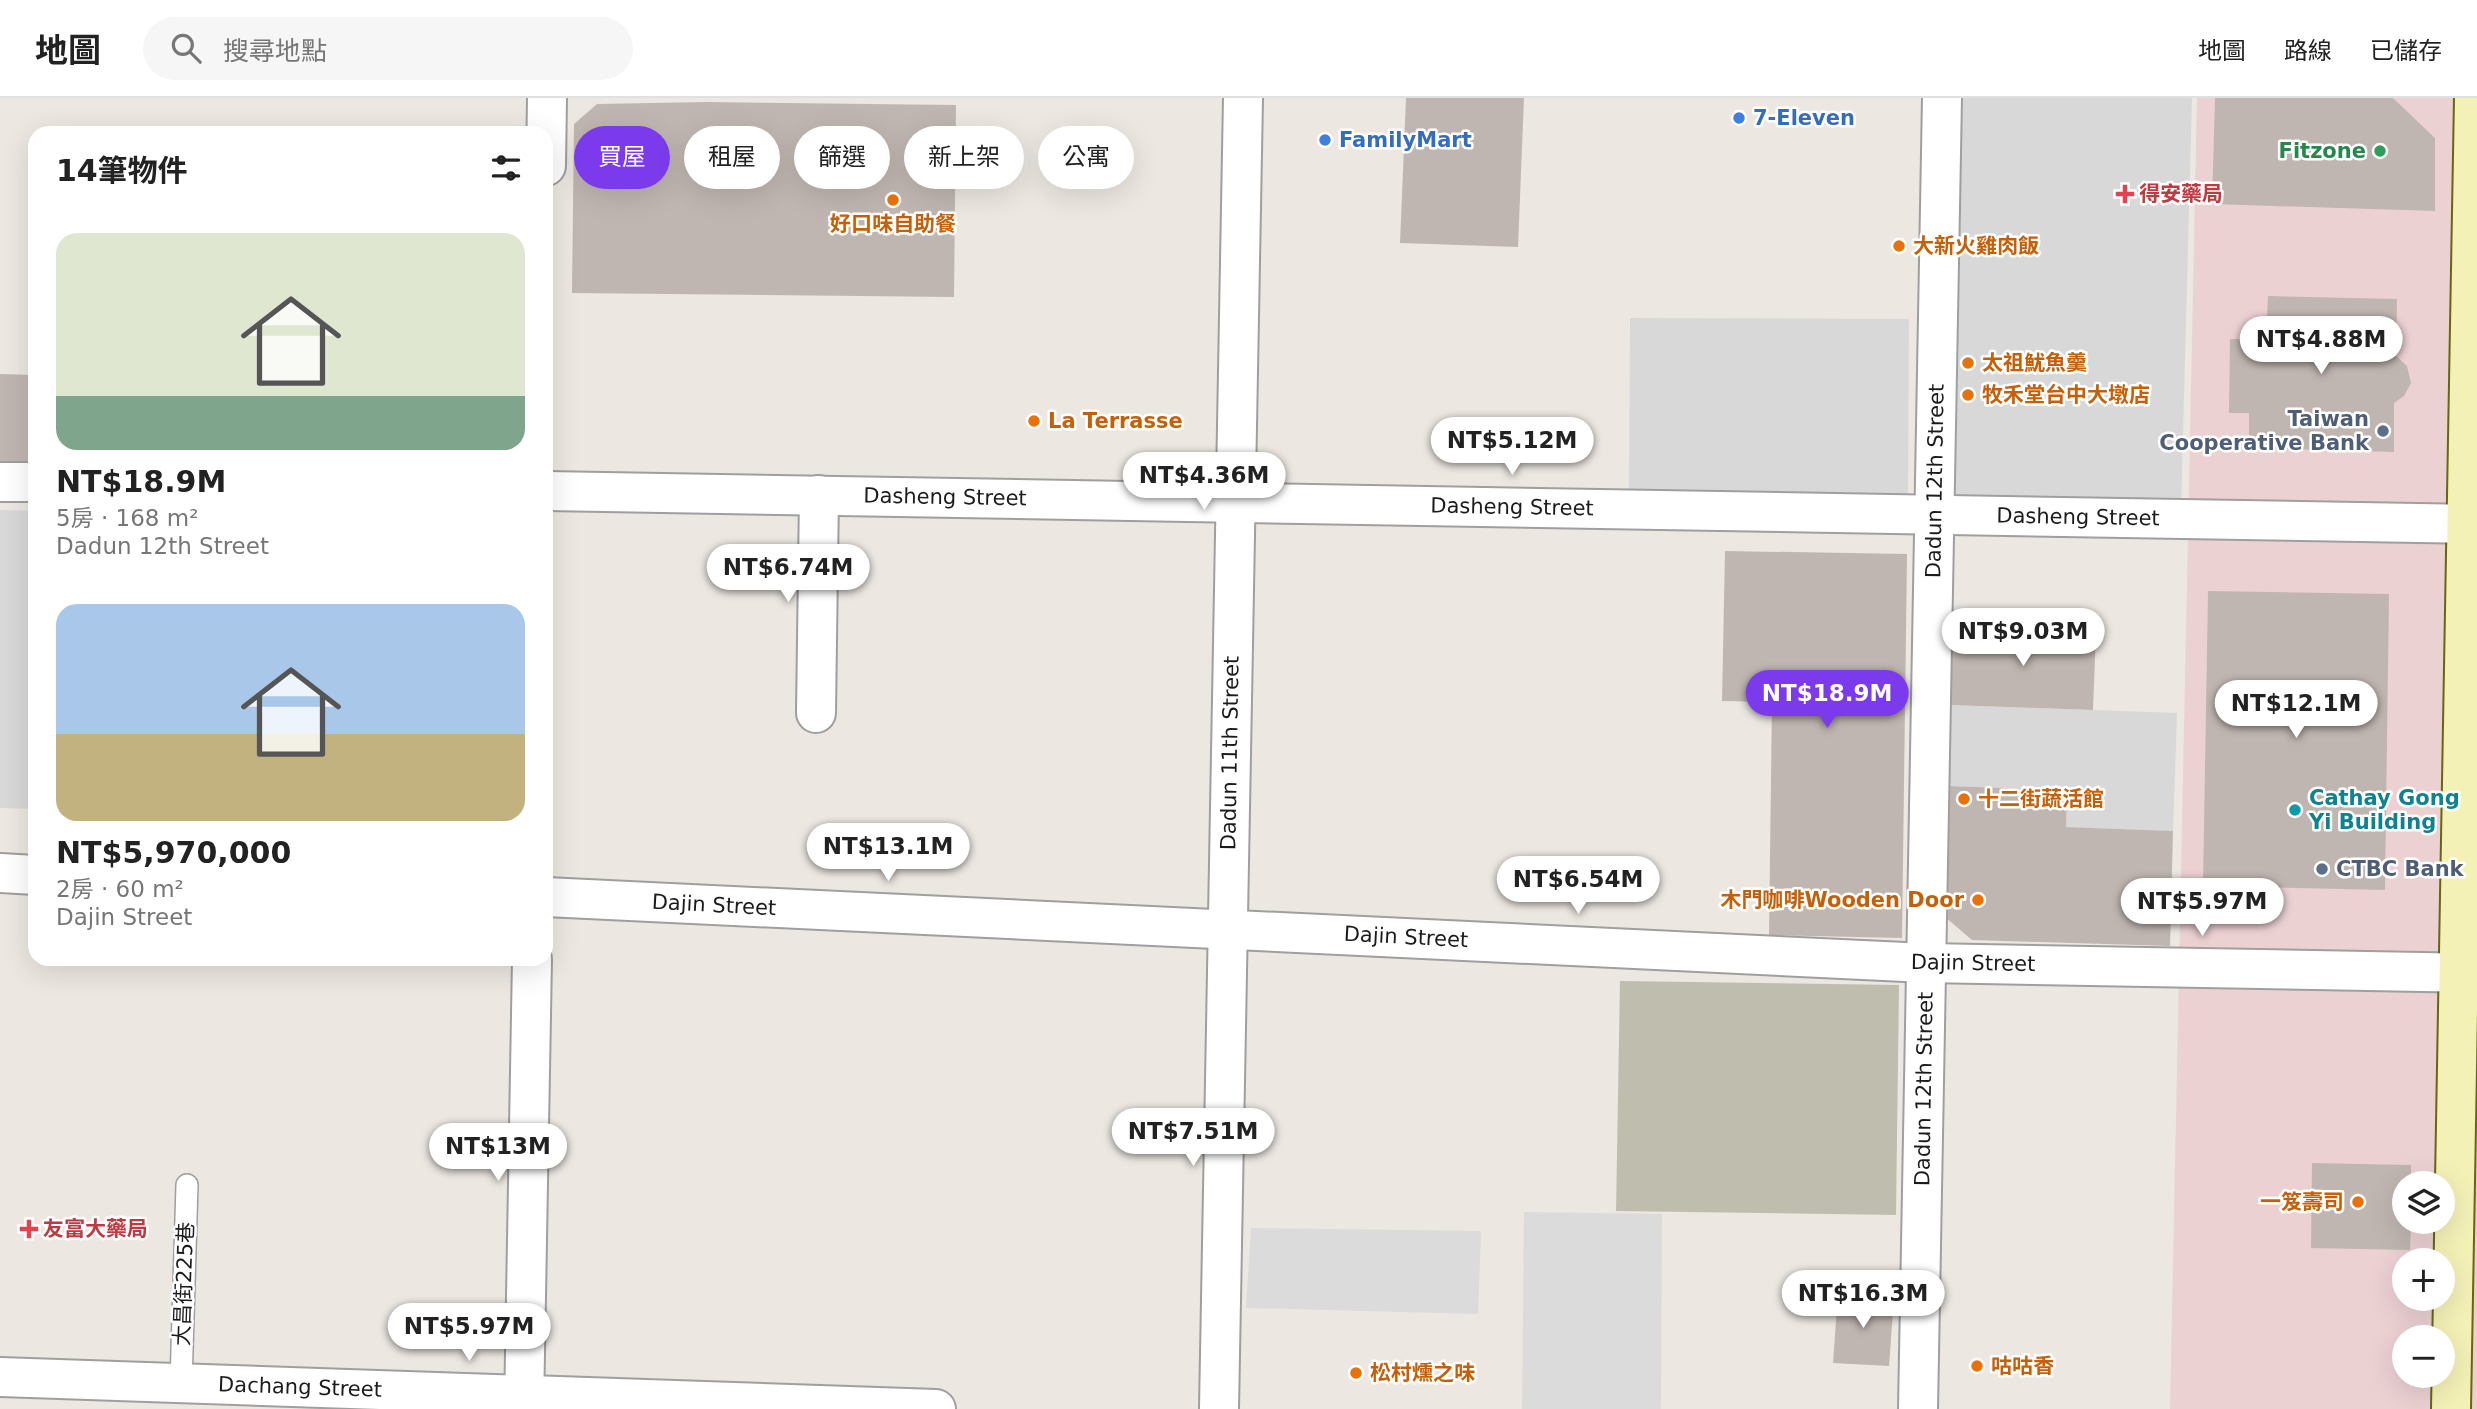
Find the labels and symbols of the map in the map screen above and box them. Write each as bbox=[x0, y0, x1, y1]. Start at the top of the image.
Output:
place label: 7-Eleven bbox=[1753, 106, 1855, 130]
marker: 7-Eleven bbox=[1731, 110, 1747, 126]
place label: FamilyMart bbox=[1339, 128, 1472, 152]
marker: FamilyMart bbox=[1317, 132, 1333, 148]
place label: Fitzone bbox=[2279, 139, 2366, 163]
marker: Fitzone bbox=[2372, 143, 2388, 159]
place label: 得安藥局 bbox=[2139, 182, 2223, 206]
marker: 得安藥局 bbox=[2117, 186, 2133, 202]
marker: 好口味自助餐 bbox=[885, 192, 901, 208]
place label: 好口味自助餐 bbox=[830, 212, 956, 236]
place label: 大新火雞肉飯 bbox=[1913, 234, 2039, 258]
marker: 大新火雞肉飯 bbox=[1891, 238, 1907, 254]
pin: NT$4.88M bbox=[2249, 316, 2393, 376]
place label: 太祖魷魚羹 bbox=[1982, 351, 2087, 375]
marker: 太祖魷魚羹 bbox=[1960, 355, 1976, 371]
place label: 牧禾堂台中大墩店 bbox=[1982, 383, 2150, 407]
street label: Dadun 12th Street bbox=[1921, 384, 1949, 578]
marker: 牧禾堂台中大墩店 bbox=[1960, 387, 1976, 403]
place label: Taiwan Cooperative Bank bbox=[2159, 407, 2370, 455]
place label: La Terrasse bbox=[1048, 409, 1183, 433]
marker: La Terrasse bbox=[1026, 413, 1042, 429]
pin: NT$5.12M bbox=[1440, 418, 1584, 477]
marker: Taiwan Cooperative Bank bbox=[2375, 423, 2391, 439]
pin: NT$4.36M bbox=[1132, 452, 1276, 512]
street label: Dasheng Street bbox=[863, 484, 1027, 510]
street label: Dasheng Street bbox=[1430, 494, 1594, 520]
street label: Dasheng Street bbox=[1996, 504, 2160, 530]
pin: NT$6.74M bbox=[716, 545, 860, 604]
pin: NT$9.03M bbox=[1951, 608, 2095, 668]
street label: Dadun 11th Street bbox=[1216, 656, 1244, 850]
pin: NT$18.9M bbox=[1755, 670, 1899, 730]
pin: NT$12.1M bbox=[2224, 680, 2368, 740]
place label: Cathay Gong Yi Building bbox=[2308, 786, 2460, 834]
place label: 十二街蔬活館 bbox=[1978, 787, 2104, 811]
marker: 十二街蔬活館 bbox=[1956, 791, 1972, 807]
marker: Cathay Gong Yi Building bbox=[2287, 802, 2303, 818]
pin: NT$13.1M bbox=[816, 824, 960, 883]
pin: NT$6.54M bbox=[1506, 856, 1650, 916]
place label: CTBC Bank bbox=[2336, 857, 2465, 881]
marker: CTBC Bank bbox=[2314, 861, 2330, 877]
pin: NT$5.97M bbox=[2130, 878, 2274, 938]
place label: 木門咖啡Wooden Door bbox=[1721, 888, 1965, 912]
street label: Dajin Street bbox=[651, 890, 777, 920]
marker: 木門咖啡Wooden Door bbox=[1970, 892, 1986, 908]
street label: Dajin Street bbox=[1343, 922, 1469, 952]
street label: Dajin Street bbox=[1911, 950, 2035, 976]
street label: Dadun 12th Street bbox=[1910, 992, 1938, 1186]
pin: NT$7.51M bbox=[1121, 1108, 1265, 1168]
pin: NT$13M bbox=[441, 1124, 555, 1183]
place label: 一笈壽司 bbox=[2260, 1190, 2344, 1214]
marker: 一笈壽司 bbox=[2350, 1194, 2366, 1210]
place label: 友富大藥局 bbox=[43, 1217, 148, 1241]
marker: 友富大藥局 bbox=[21, 1221, 37, 1237]
street label: 大昌街225巷 bbox=[170, 1222, 198, 1346]
pin: NT$16.3M bbox=[1791, 1270, 1935, 1330]
pin: NT$5.97M bbox=[397, 1304, 541, 1363]
place label: 咕咕香 bbox=[1991, 1354, 2054, 1378]
marker: 咕咕香 bbox=[1969, 1358, 1985, 1374]
place label: 松村燻之味 bbox=[1370, 1361, 1475, 1385]
marker: 松村燻之味 bbox=[1348, 1365, 1364, 1381]
street label: Dachang Street bbox=[218, 1372, 382, 1402]

